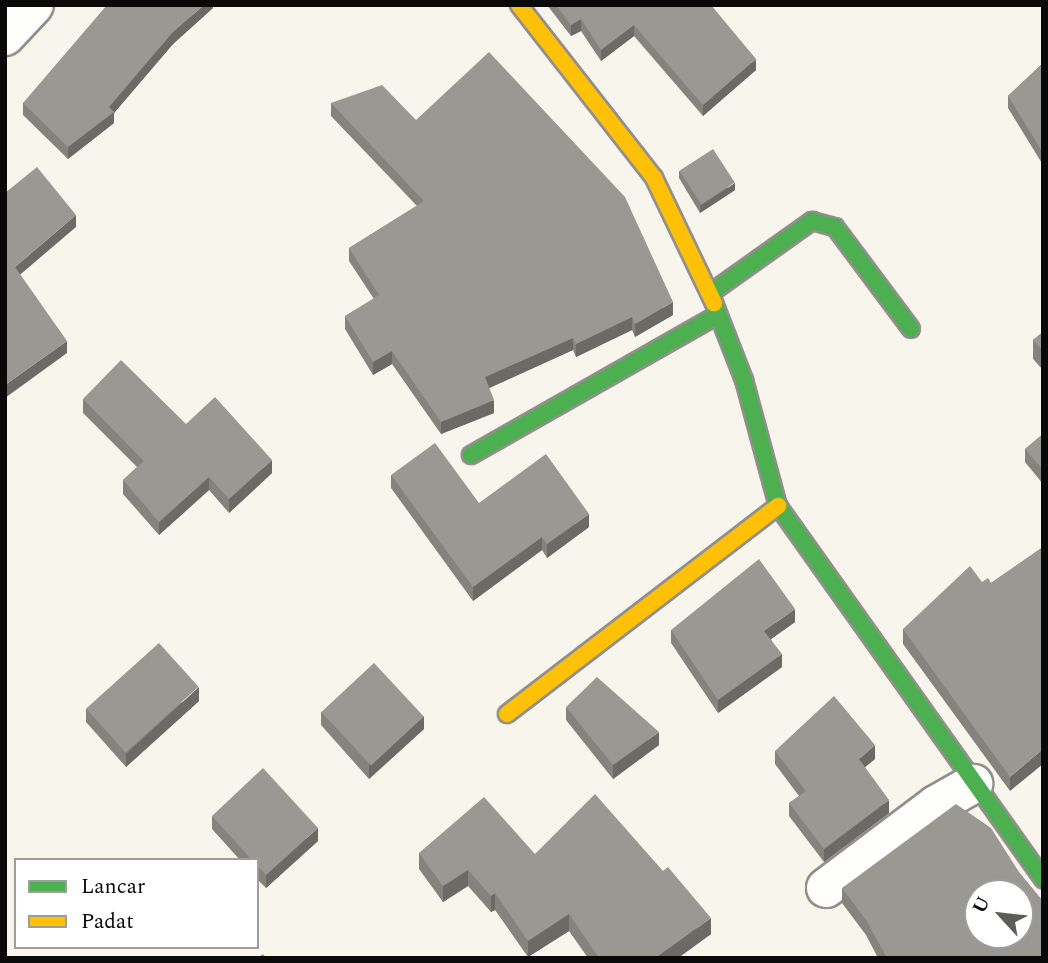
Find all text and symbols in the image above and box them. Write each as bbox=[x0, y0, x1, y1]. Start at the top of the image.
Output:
legend bbox=[14, 858, 259, 949]
text: Lancar bbox=[81, 871, 145, 903]
north arrow bbox=[964, 879, 1034, 949]
text: U bbox=[965, 891, 998, 919]
text: Padat bbox=[81, 906, 134, 938]

